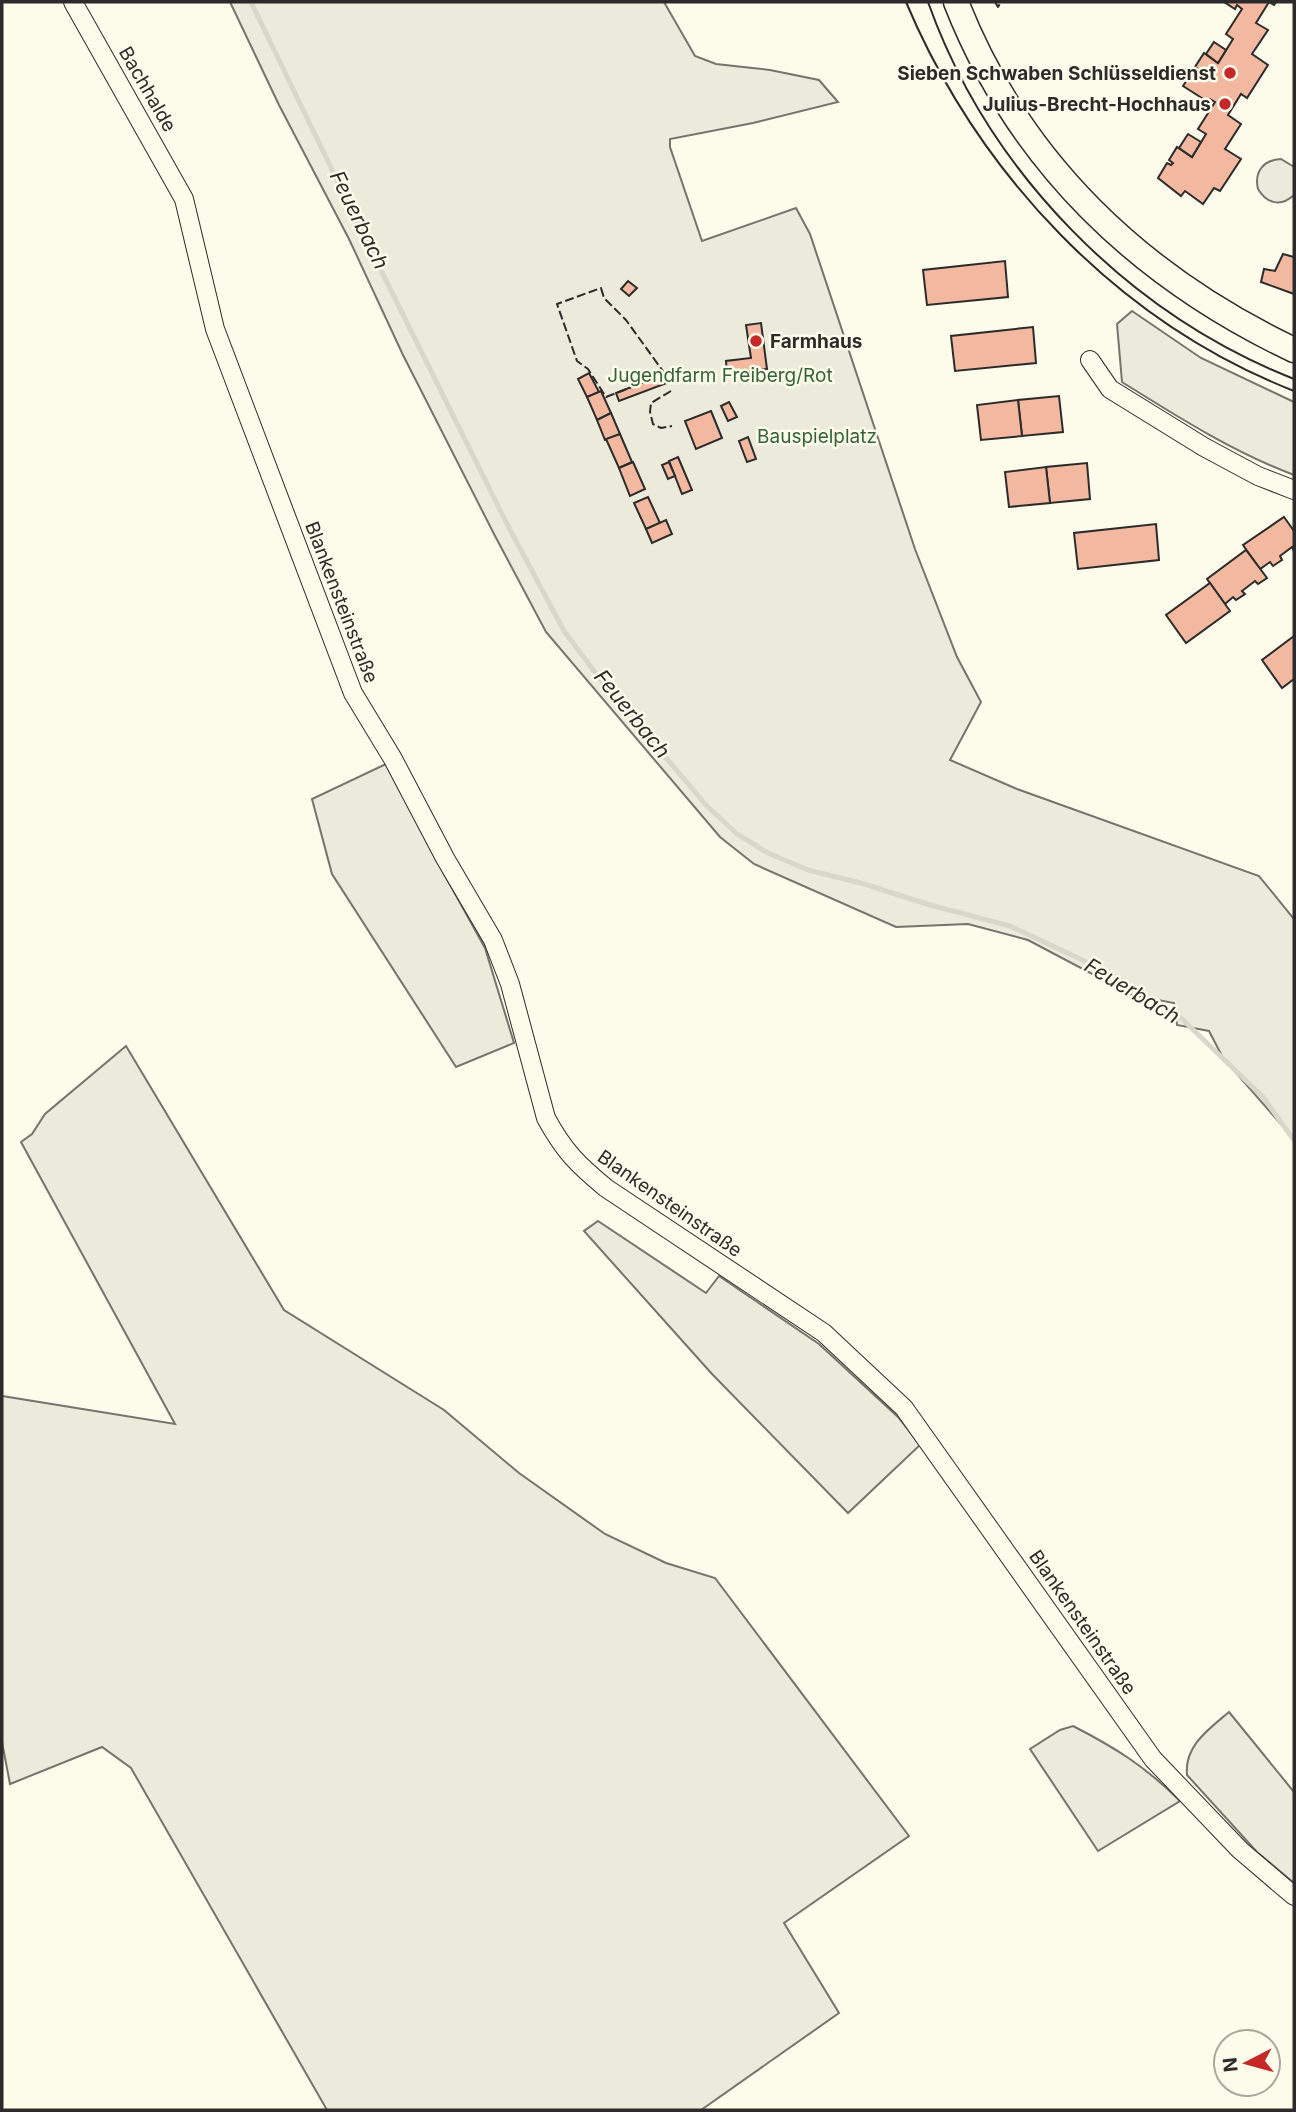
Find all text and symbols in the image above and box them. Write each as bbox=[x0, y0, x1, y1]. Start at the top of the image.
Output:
street label: Bachhalde bbox=[114, 43, 181, 136]
place label: Sieben Schwaben Schlüsseldienst bbox=[897, 62, 1216, 85]
marker: Sieben Schwaben Schlüsseldienst bbox=[1222, 65, 1238, 81]
place label: Julius-Brecht-Hochhaus bbox=[983, 93, 1211, 116]
marker: Julius-Brecht-Hochhaus bbox=[1217, 96, 1233, 112]
water label: Feuerbach bbox=[325, 166, 394, 273]
place label: Farmhaus bbox=[770, 330, 862, 353]
marker: Farmhaus bbox=[748, 333, 764, 349]
park label: Jugendfarm Freiberg/Rot bbox=[607, 364, 833, 387]
park label: Bauspielplatz bbox=[757, 425, 877, 448]
street label: Blankensteinstraße bbox=[300, 518, 383, 686]
water label: Feuerbach bbox=[589, 664, 676, 763]
water label: Feuerbach bbox=[1080, 952, 1184, 1029]
street label: Blankensteinstraße bbox=[593, 1145, 746, 1262]
street label: Blankensteinstraße bbox=[1024, 1546, 1141, 1699]
north arrow bbox=[1212, 2028, 1282, 2098]
text: N bbox=[1218, 2056, 1243, 2073]

